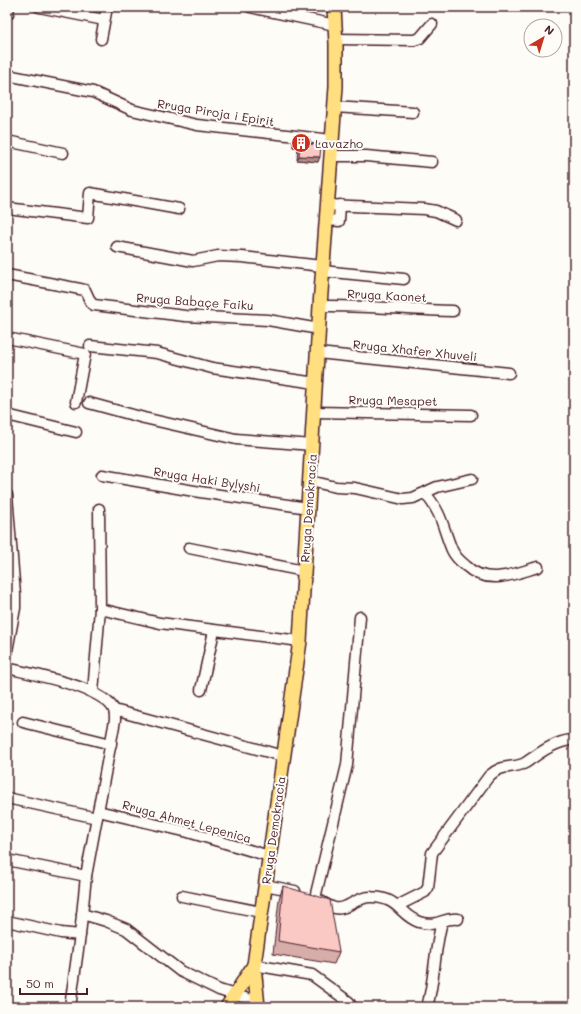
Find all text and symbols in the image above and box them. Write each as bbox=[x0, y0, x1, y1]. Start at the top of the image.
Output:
north arrow bbox=[523, 18, 563, 58]
text: N bbox=[542, 21, 557, 38]
street label: Rruga Piroja i Epirit bbox=[156, 95, 276, 129]
building icon: Lavazho bbox=[290, 132, 312, 154]
place label: Lavazho bbox=[315, 135, 363, 151]
street label: Rruga Kaonet bbox=[347, 285, 427, 305]
street label: Rruga Babaçe Faiku bbox=[136, 289, 254, 313]
street label: Rruga Xhafer Xhuveli bbox=[352, 336, 478, 364]
street label: Rruga Mesapet bbox=[348, 391, 438, 409]
street label: Rruga Demokracia bbox=[296, 453, 320, 563]
street label: Rruga Haki Bylyshi bbox=[153, 463, 261, 495]
street label: Rruga Demokracia bbox=[257, 775, 289, 885]
street label: Rruga Ahmet Lepenica bbox=[121, 796, 253, 846]
scale bar bbox=[20, 970, 87, 996]
text: 50 m bbox=[26, 975, 54, 991]

